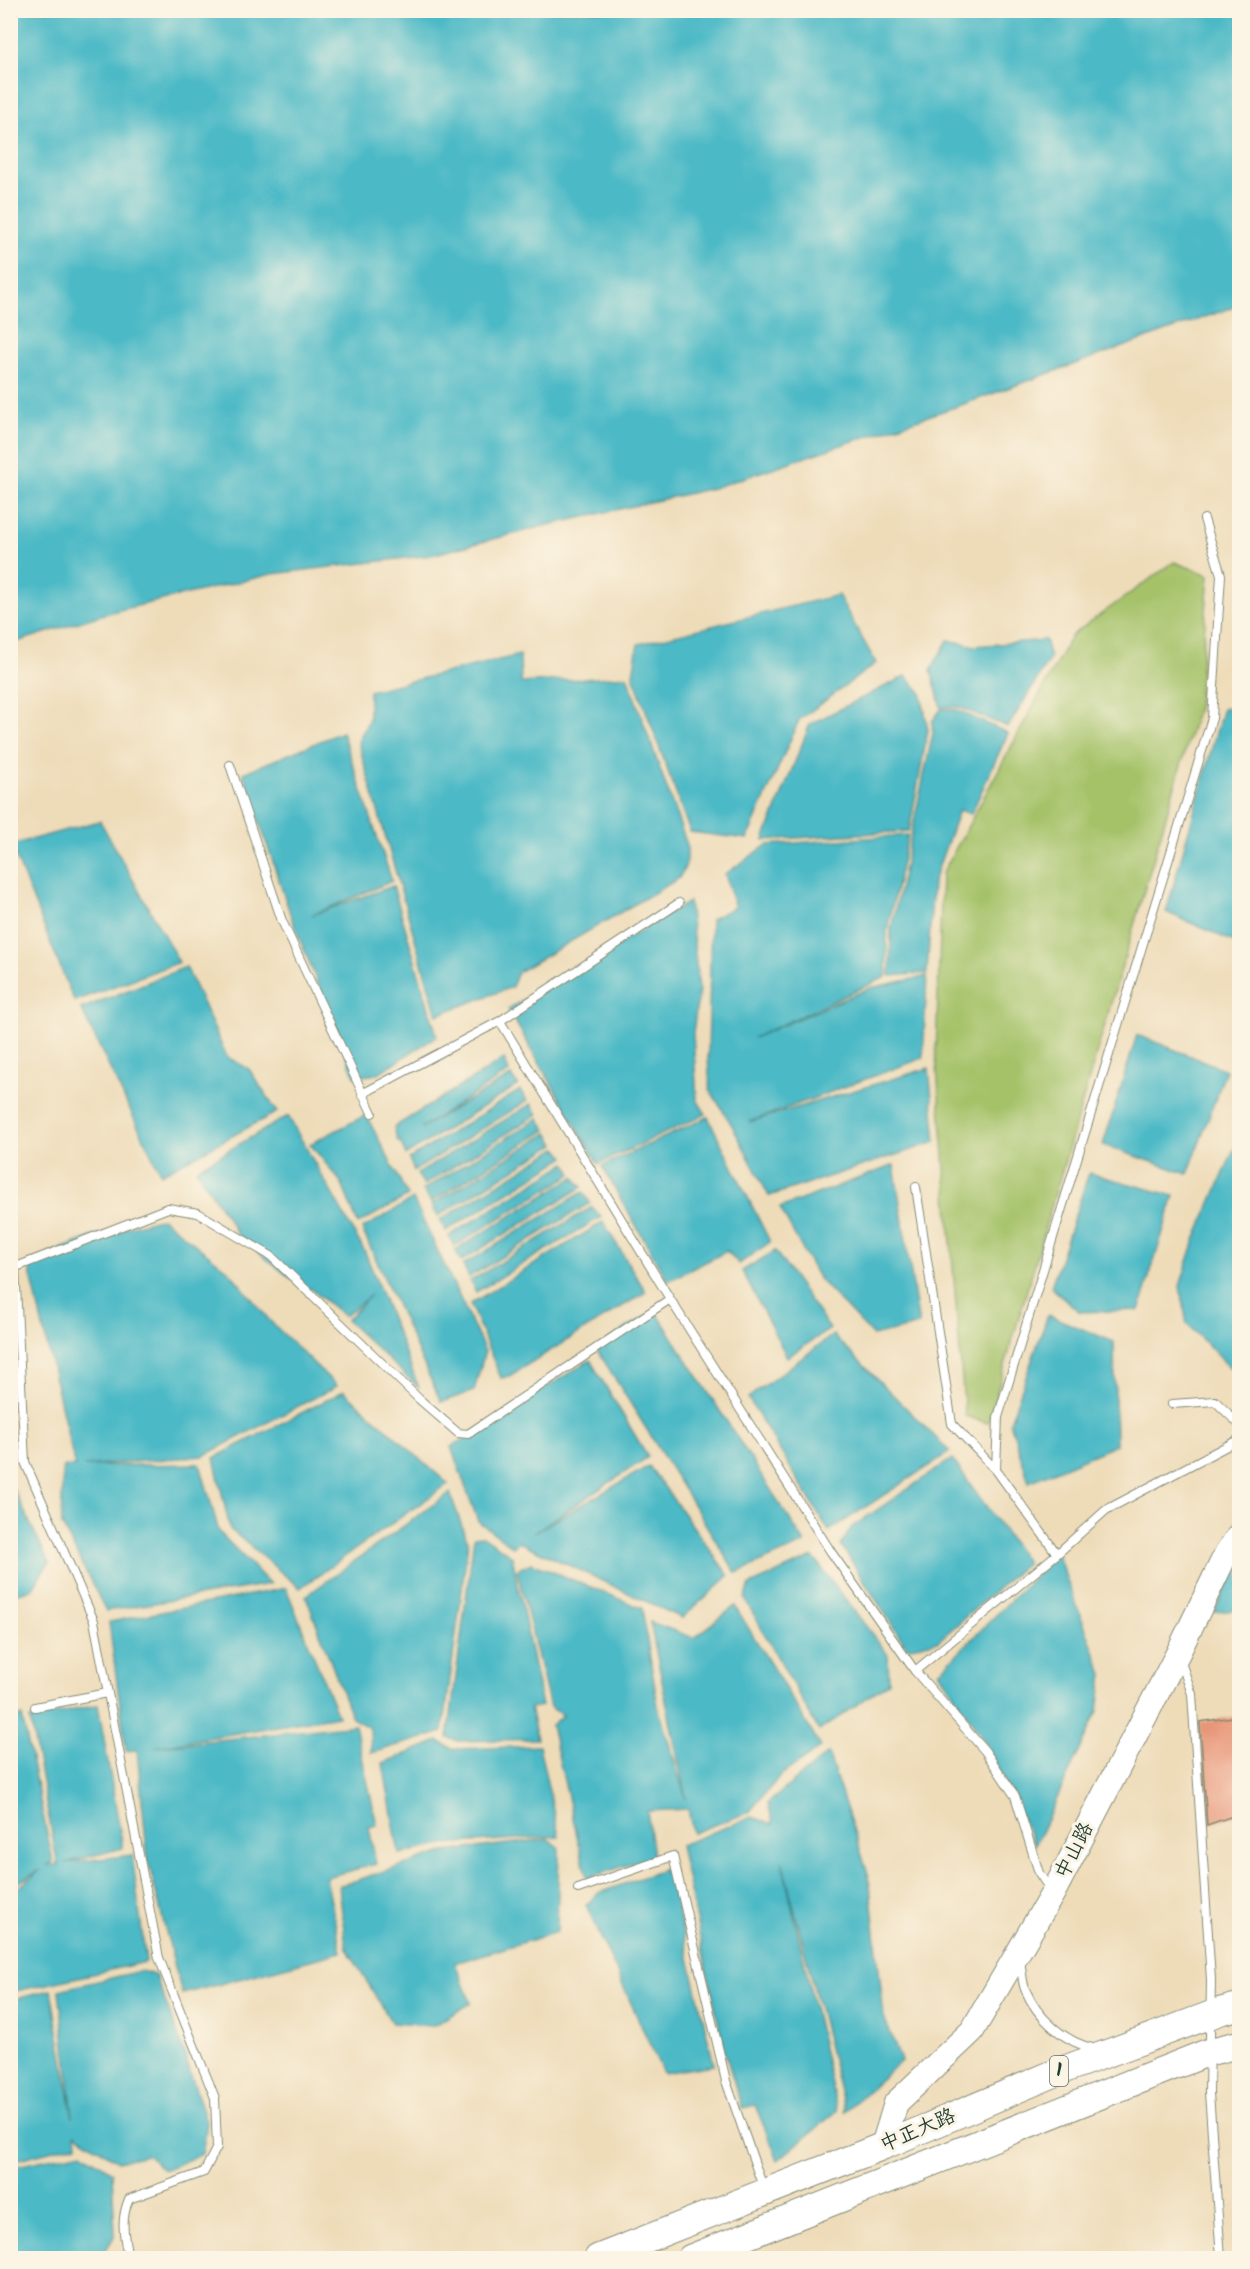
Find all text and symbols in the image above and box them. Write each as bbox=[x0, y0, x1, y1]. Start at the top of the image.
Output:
street label: 中山路 bbox=[1047, 1816, 1103, 1885]
road number: 1 bbox=[1050, 2056, 1068, 2086]
street label: 中正大路 bbox=[875, 2100, 962, 2161]

